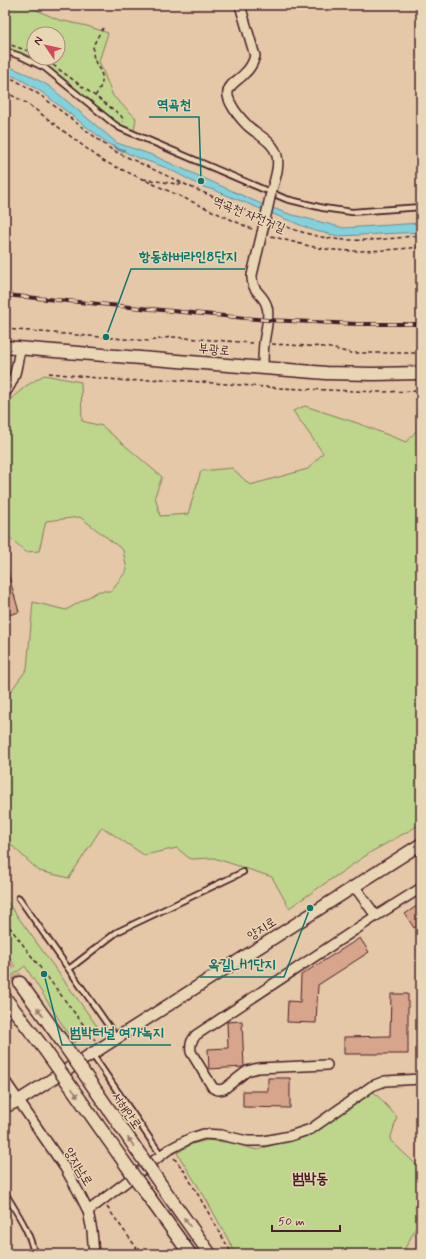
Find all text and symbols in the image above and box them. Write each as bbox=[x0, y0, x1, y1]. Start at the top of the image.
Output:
north arrow bbox=[26, 26, 66, 66]
text: N bbox=[31, 34, 46, 48]
callout: 역곡천 bbox=[149, 91, 199, 117]
text: 역곡천 bbox=[157, 96, 191, 114]
street label: 역곡천 자전거길 bbox=[210, 193, 288, 237]
callout: 항동하버라인8단지 bbox=[131, 243, 245, 269]
text: 항동하버라인8단지 bbox=[138, 248, 237, 266]
street label: 부광로 bbox=[198, 340, 230, 360]
street label: 양지로 bbox=[244, 913, 280, 945]
callout: 옥길LH1단지 bbox=[200, 951, 284, 977]
text: 옥길LH1단지 bbox=[208, 956, 276, 974]
one-way arrow bbox=[36, 1006, 44, 1017]
callout: 범박터널 여가녹지 bbox=[62, 1019, 171, 1045]
text: 범박터널 여가녹지 bbox=[70, 1024, 164, 1042]
one-way arrow bbox=[71, 1088, 79, 1098]
street label: 서해안로 bbox=[107, 1089, 145, 1133]
one-way arrow bbox=[127, 1137, 135, 1147]
street label: 양지남로 bbox=[60, 1145, 96, 1189]
district label: 범박동 bbox=[292, 1169, 328, 1189]
scale bar bbox=[272, 1207, 340, 1233]
text: 50 m bbox=[278, 1214, 305, 1230]
one-way arrow bbox=[183, 1217, 191, 1228]

